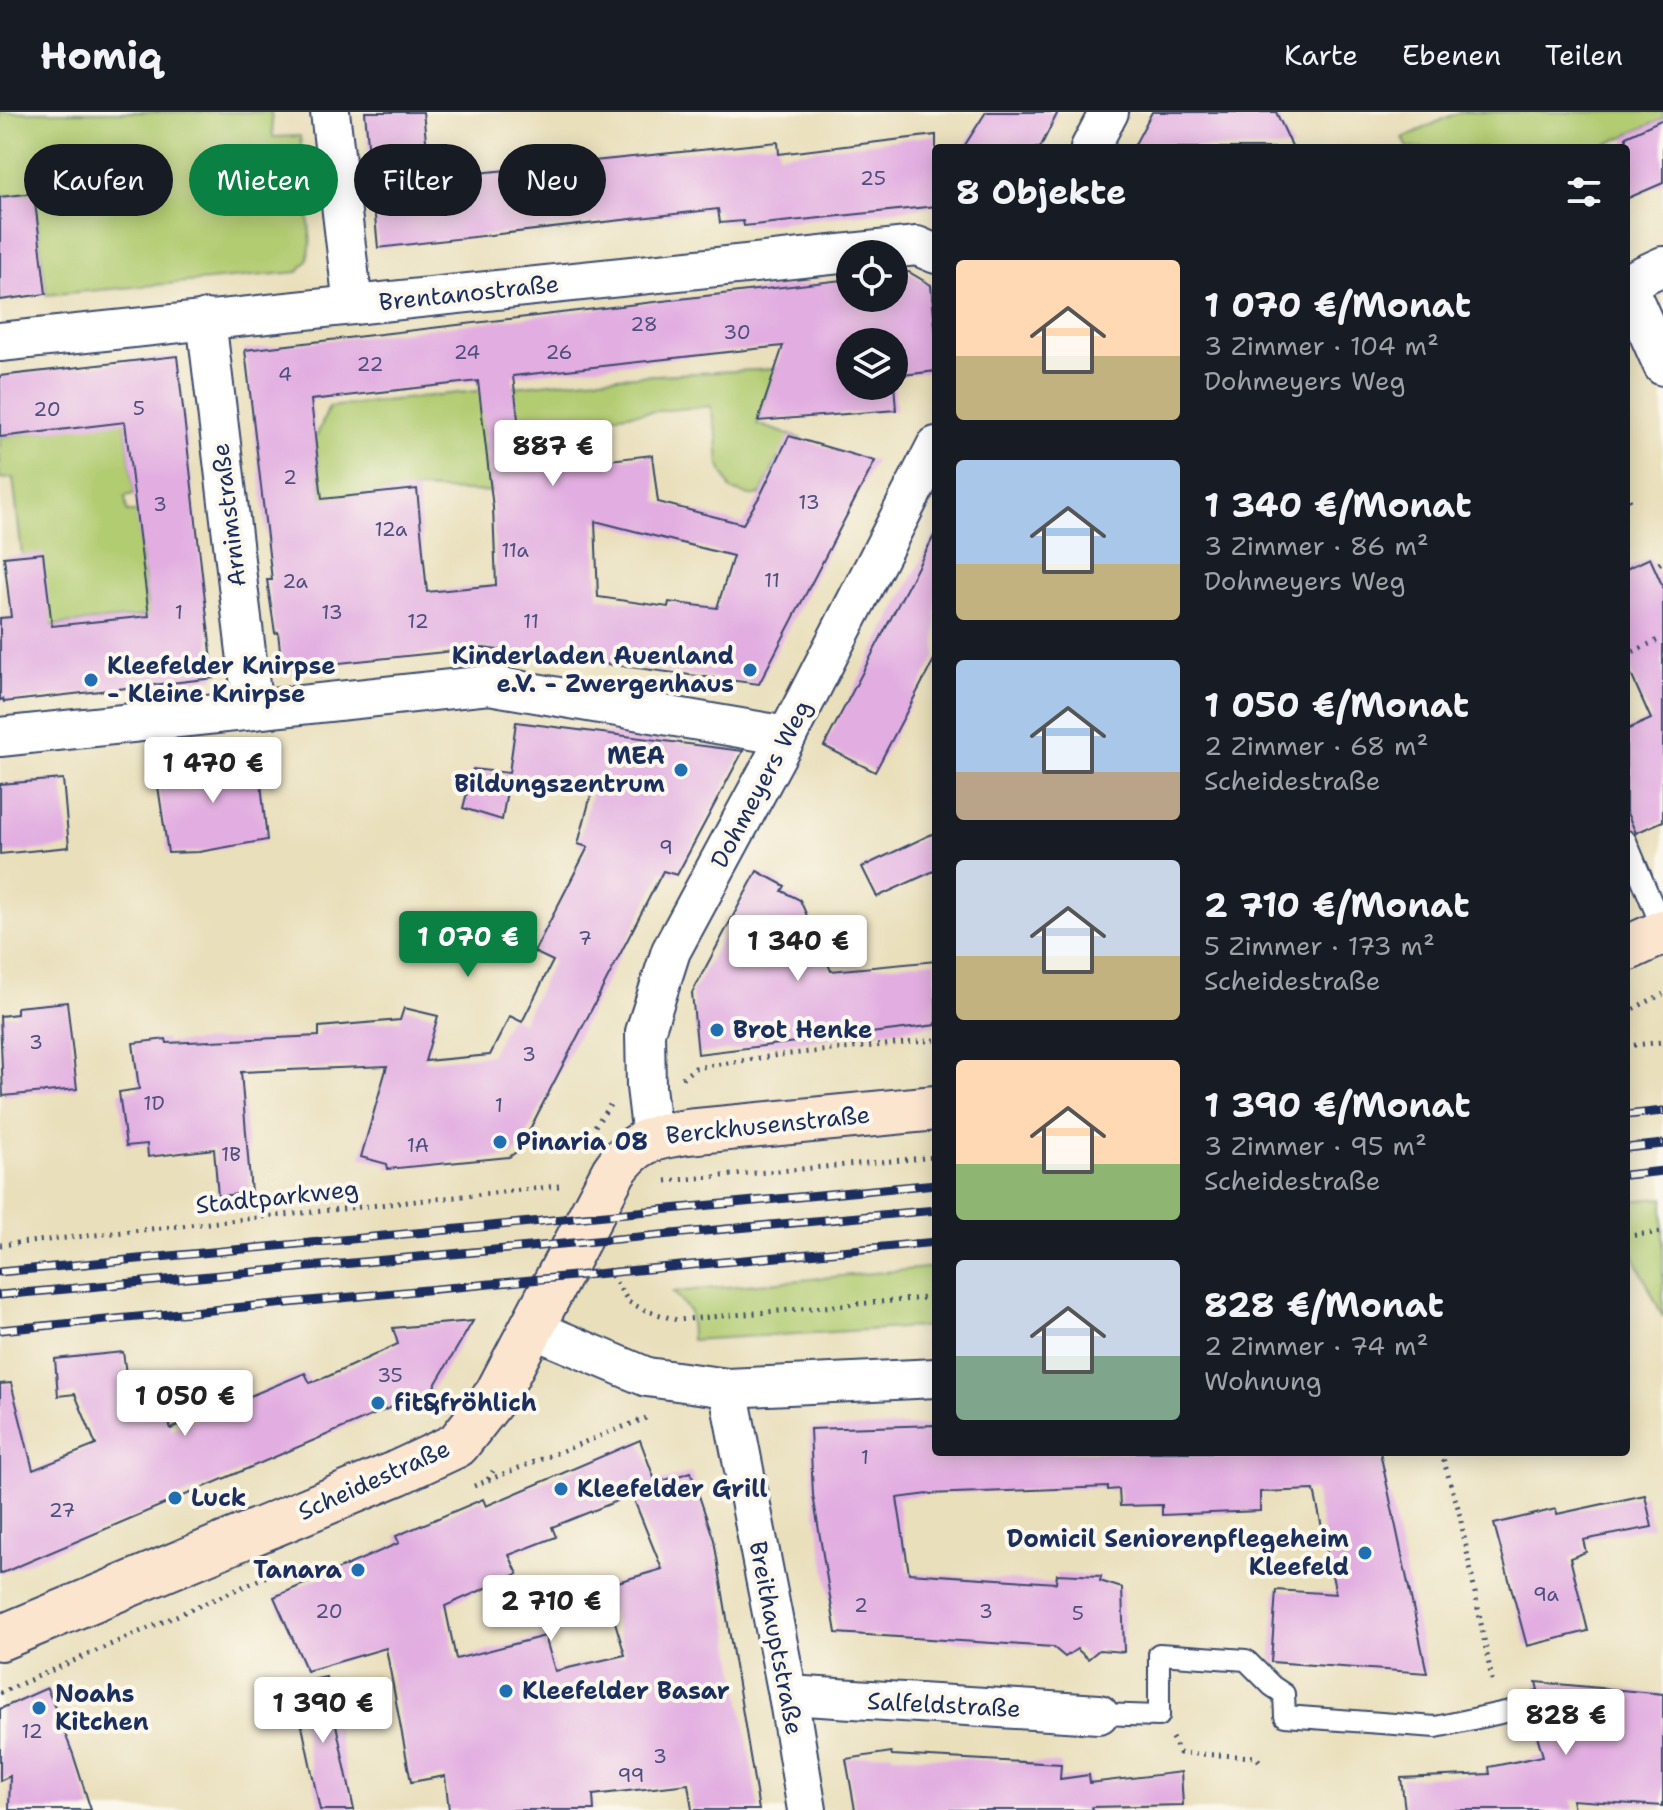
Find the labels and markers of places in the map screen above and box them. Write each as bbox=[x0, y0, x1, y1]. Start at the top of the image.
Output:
pin: 887 € bbox=[497, 420, 609, 488]
place label: Kinderladen Auenland e.V. - Zwergenhaus bbox=[452, 640, 734, 700]
place label: Kleefelder Knirpse - Kleine Knirpse bbox=[107, 650, 336, 710]
marker: Kinderladen Auenland e.V. - Zwergenhaus bbox=[741, 661, 759, 679]
marker: Kleefelder Knirpse - Kleine Knirpse bbox=[82, 671, 100, 689]
pin: 1 470 € bbox=[139, 737, 287, 805]
place label: MEA Bildungszentrum bbox=[454, 740, 665, 800]
marker: MEA Bildungszentrum bbox=[672, 761, 690, 779]
pin: 1 070 € bbox=[394, 911, 542, 979]
pin: 1 340 € bbox=[724, 915, 872, 983]
place label: Brot Henke bbox=[733, 1014, 873, 1046]
marker: Brot Henke bbox=[708, 1021, 726, 1039]
place label: Pinaria 08 bbox=[516, 1126, 648, 1158]
marker: Pinaria 08 bbox=[491, 1133, 509, 1151]
pin: 1 050 € bbox=[111, 1370, 259, 1438]
place label: fit&fröhlich bbox=[394, 1387, 537, 1419]
marker: fit&fröhlich bbox=[369, 1394, 387, 1412]
place label: Kleefelder Grill bbox=[577, 1473, 768, 1505]
marker: Kleefelder Grill bbox=[552, 1480, 570, 1498]
place label: Luck bbox=[191, 1482, 246, 1514]
marker: Luck bbox=[166, 1489, 184, 1507]
place label: Domicil Seniorenpflegeheim Kleefeld bbox=[1006, 1523, 1349, 1583]
marker: Domicil Seniorenpflegeheim Kleefeld bbox=[1356, 1544, 1374, 1562]
place label: Tanara bbox=[253, 1554, 343, 1586]
marker: Tanara bbox=[349, 1561, 367, 1579]
pin: 2 710 € bbox=[477, 1575, 625, 1643]
place label: Kleefelder Basar bbox=[522, 1675, 730, 1707]
pin: 1 390 € bbox=[249, 1677, 397, 1745]
place label: Noahs Kitchen bbox=[55, 1678, 149, 1738]
marker: Kleefelder Basar bbox=[497, 1682, 515, 1700]
pin: 828 € bbox=[1510, 1689, 1622, 1757]
marker: Noahs Kitchen bbox=[30, 1699, 48, 1717]

